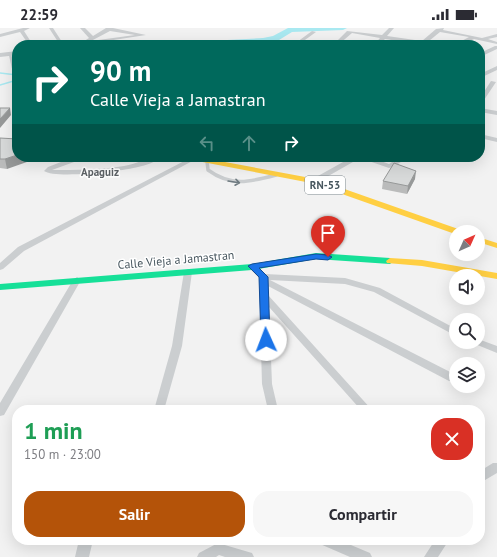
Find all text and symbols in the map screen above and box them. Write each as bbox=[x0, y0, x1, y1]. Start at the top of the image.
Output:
text: 22:59 bbox=[20, 5, 58, 24]
text: 90 m bbox=[90, 52, 151, 89]
icon: right bbox=[24, 56, 76, 108]
text: Calle Vieja a Jamastran bbox=[90, 88, 266, 111]
icon: left bbox=[196, 132, 218, 154]
icon: ahead bbox=[238, 132, 260, 154]
icon: right bbox=[280, 132, 302, 154]
district label: Apaguiz bbox=[81, 165, 119, 179]
road number: RN-53 bbox=[305, 176, 345, 194]
one-way arrow bbox=[227, 178, 240, 186]
pin bbox=[311, 216, 345, 257]
icon: arrive bbox=[317, 222, 339, 244]
north arrow bbox=[449, 225, 485, 261]
map controls bbox=[449, 225, 485, 393]
street label: Calle Vieja a Jamastran bbox=[117, 247, 235, 272]
button: sound bbox=[449, 269, 485, 305]
button: search bbox=[449, 313, 485, 349]
position arrow bbox=[245, 319, 287, 361]
button: layers bbox=[449, 357, 485, 393]
text: 1 min bbox=[24, 415, 83, 446]
button: close bbox=[431, 418, 473, 460]
text: 150 m · 23:00 bbox=[24, 446, 101, 463]
button: Salir bbox=[24, 491, 245, 537]
button: Compartir bbox=[253, 491, 473, 537]

